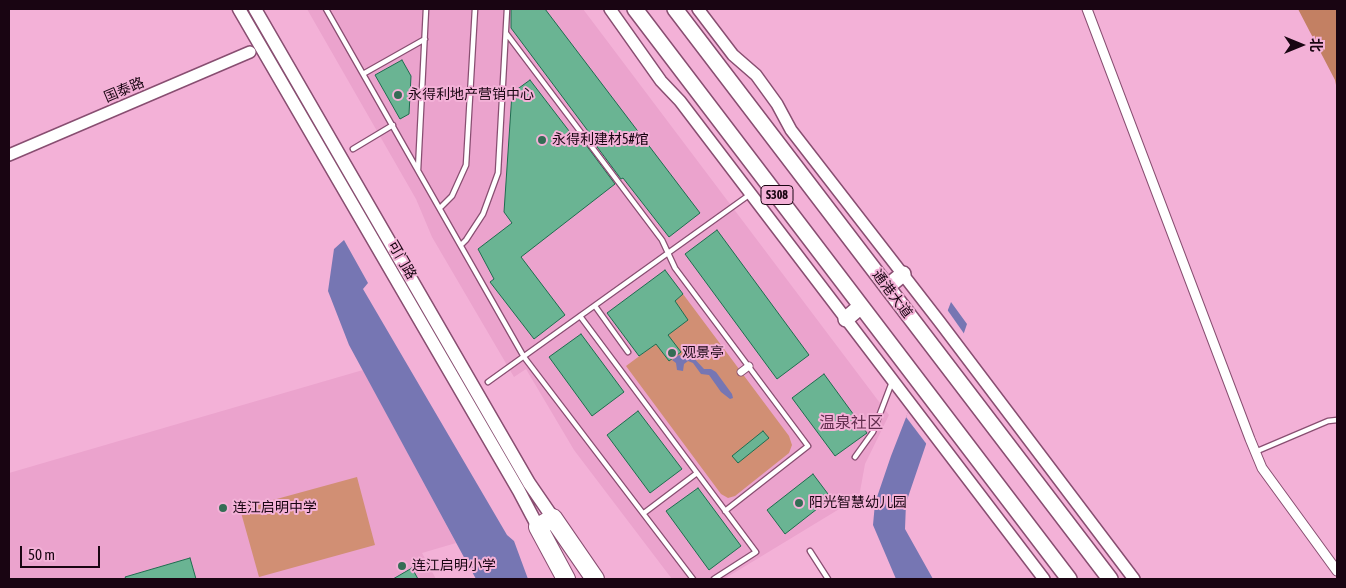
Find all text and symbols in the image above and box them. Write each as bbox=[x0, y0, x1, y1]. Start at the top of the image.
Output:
north arrow bbox=[1276, 20, 1326, 70]
text: 北 bbox=[1308, 38, 1324, 52]
street label: 国泰路 bbox=[101, 74, 147, 106]
place label: 永得利地产营销中心 bbox=[408, 87, 534, 103]
marker: 永得利地产营销中心 bbox=[392, 89, 404, 101]
place label: 永得利建材5#馆 bbox=[552, 132, 649, 148]
marker: 永得利建材5#馆 bbox=[536, 134, 548, 146]
road number: S308 bbox=[761, 186, 793, 204]
street label: 可门路 bbox=[384, 238, 420, 282]
street label: 通港大道 bbox=[868, 267, 916, 321]
place label: 观景亭 bbox=[682, 345, 724, 361]
marker: 观景亭 bbox=[666, 347, 678, 359]
district label: 温泉社区 bbox=[819, 413, 883, 433]
place label: 阳光智慧幼儿园 bbox=[809, 495, 907, 511]
marker: 阳光智慧幼儿园 bbox=[793, 497, 805, 509]
place label: 连江启明中学 bbox=[233, 500, 317, 516]
marker: 连江启明中学 bbox=[217, 502, 229, 514]
scale bar bbox=[22, 536, 102, 568]
text: 50 m bbox=[28, 546, 55, 563]
place label: 连江启明小学 bbox=[412, 558, 496, 574]
marker: 连江启明小学 bbox=[396, 560, 408, 572]

